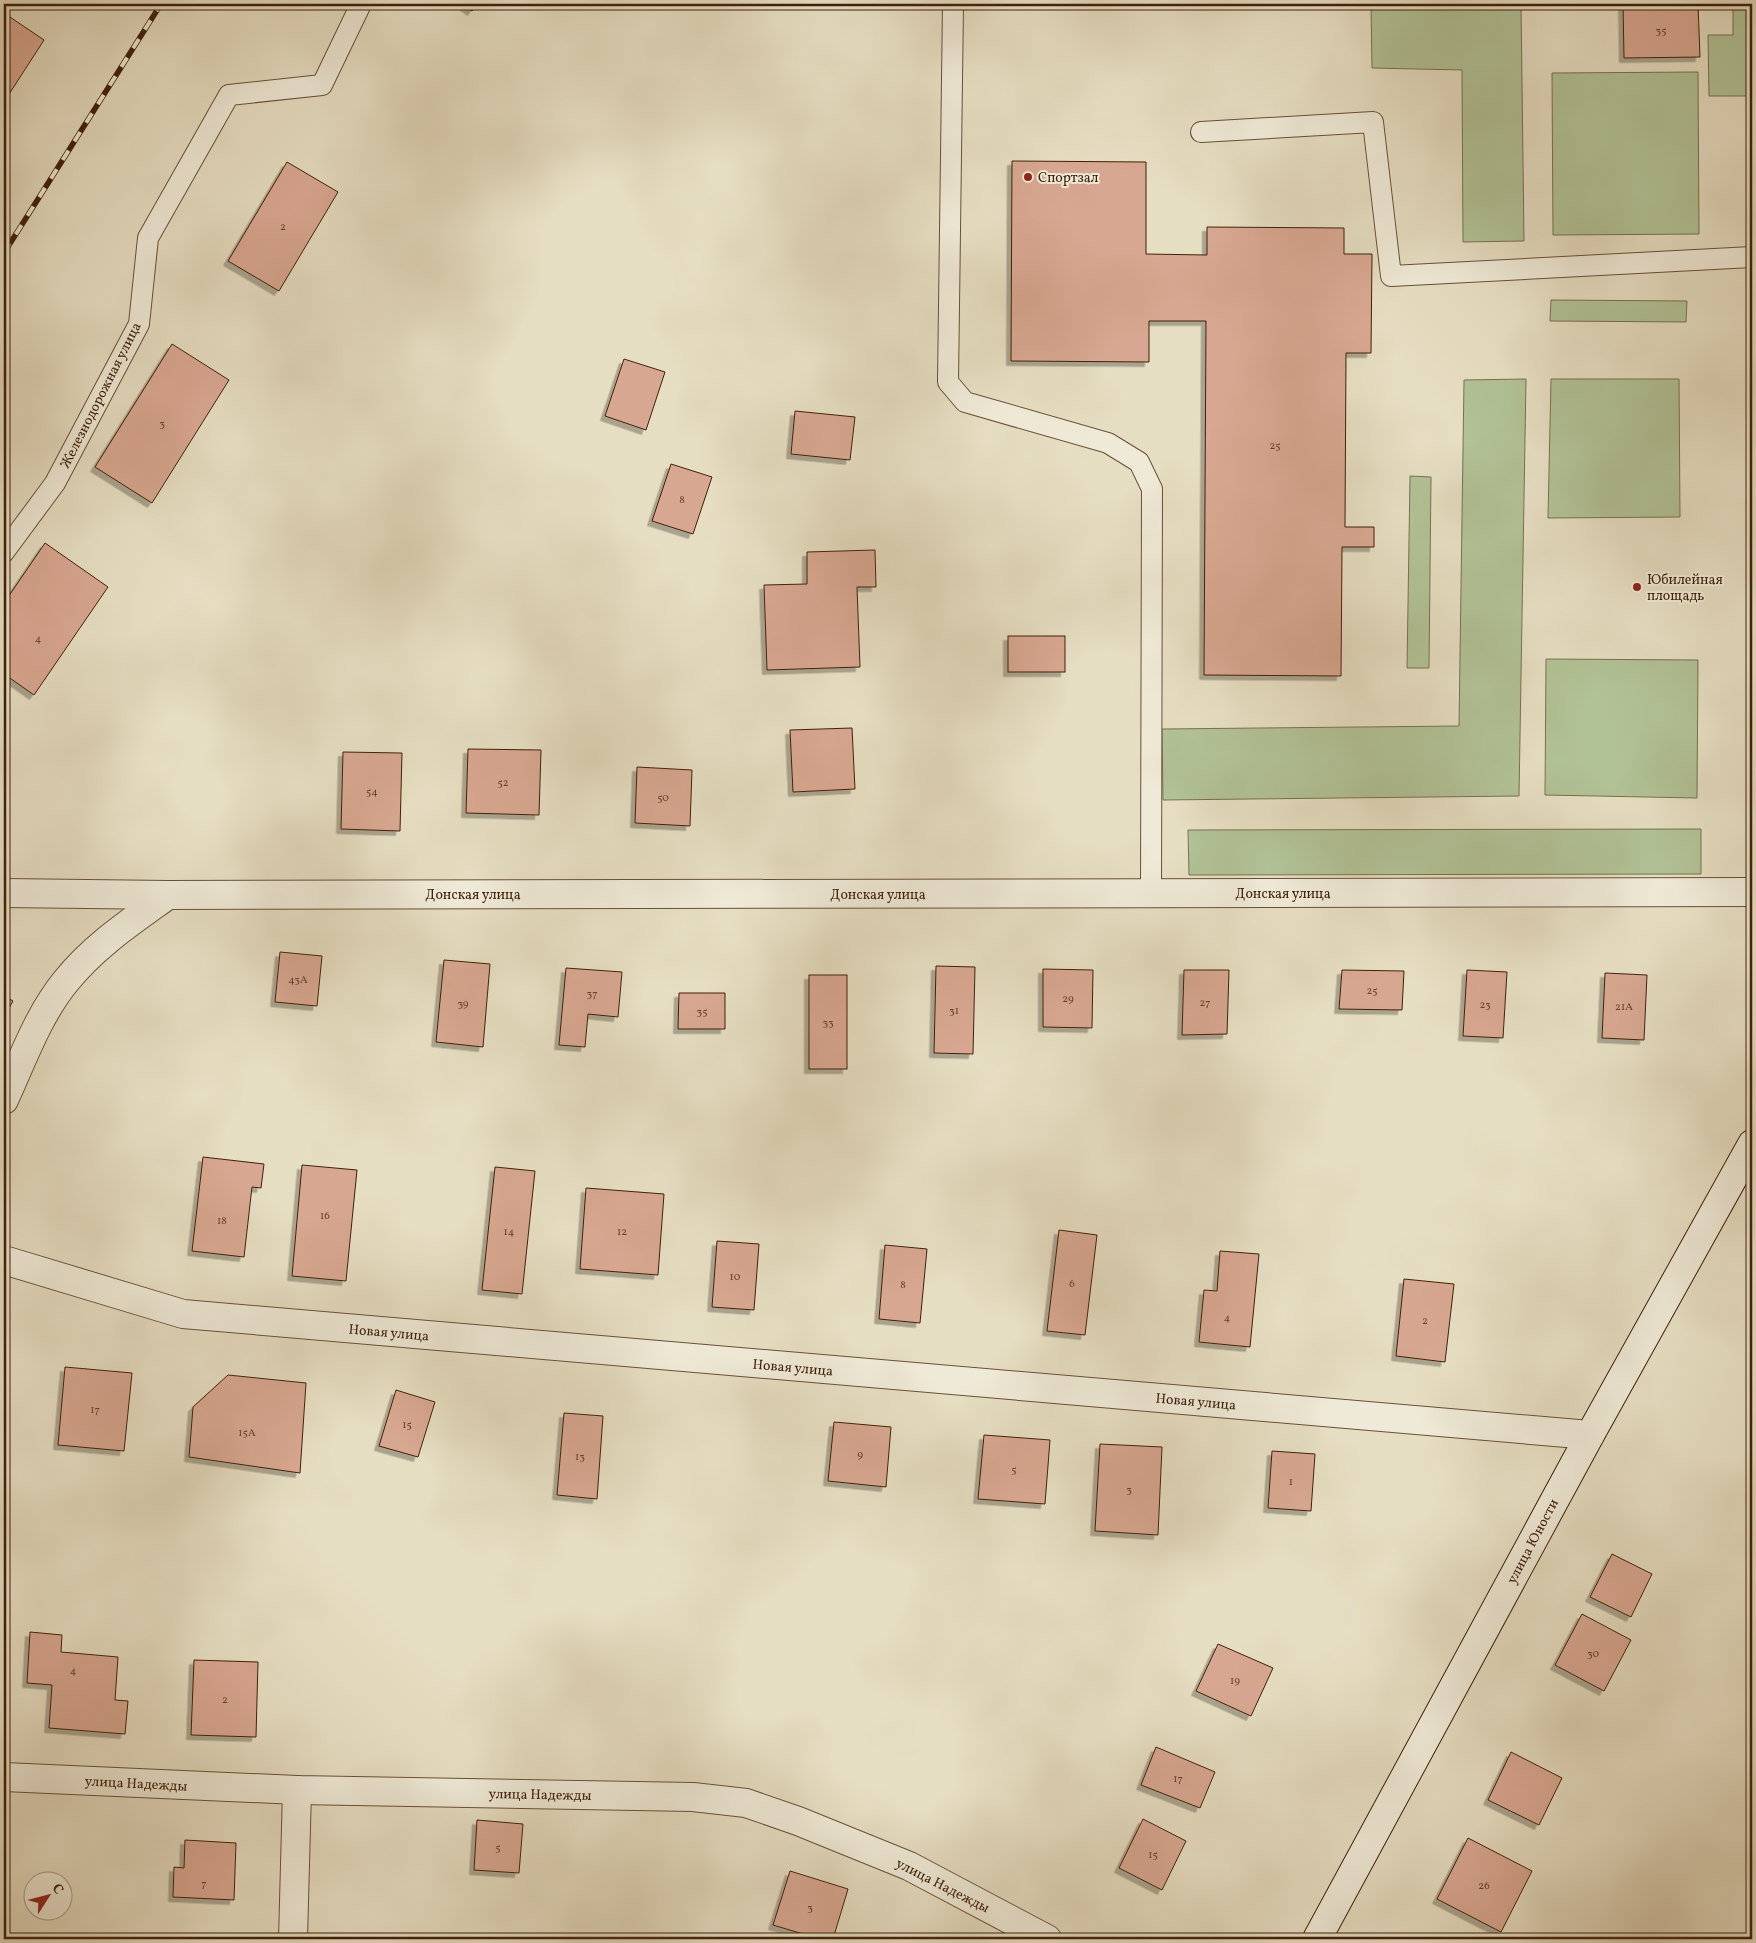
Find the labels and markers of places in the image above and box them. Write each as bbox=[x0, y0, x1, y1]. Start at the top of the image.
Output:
place label: Спортзал bbox=[1038, 169, 1099, 188]
marker: Спортзал bbox=[1022, 171, 1034, 183]
place label: Юбилейная площадь bbox=[1647, 571, 1723, 606]
marker: Юбилейная площадь bbox=[1631, 581, 1643, 593]

